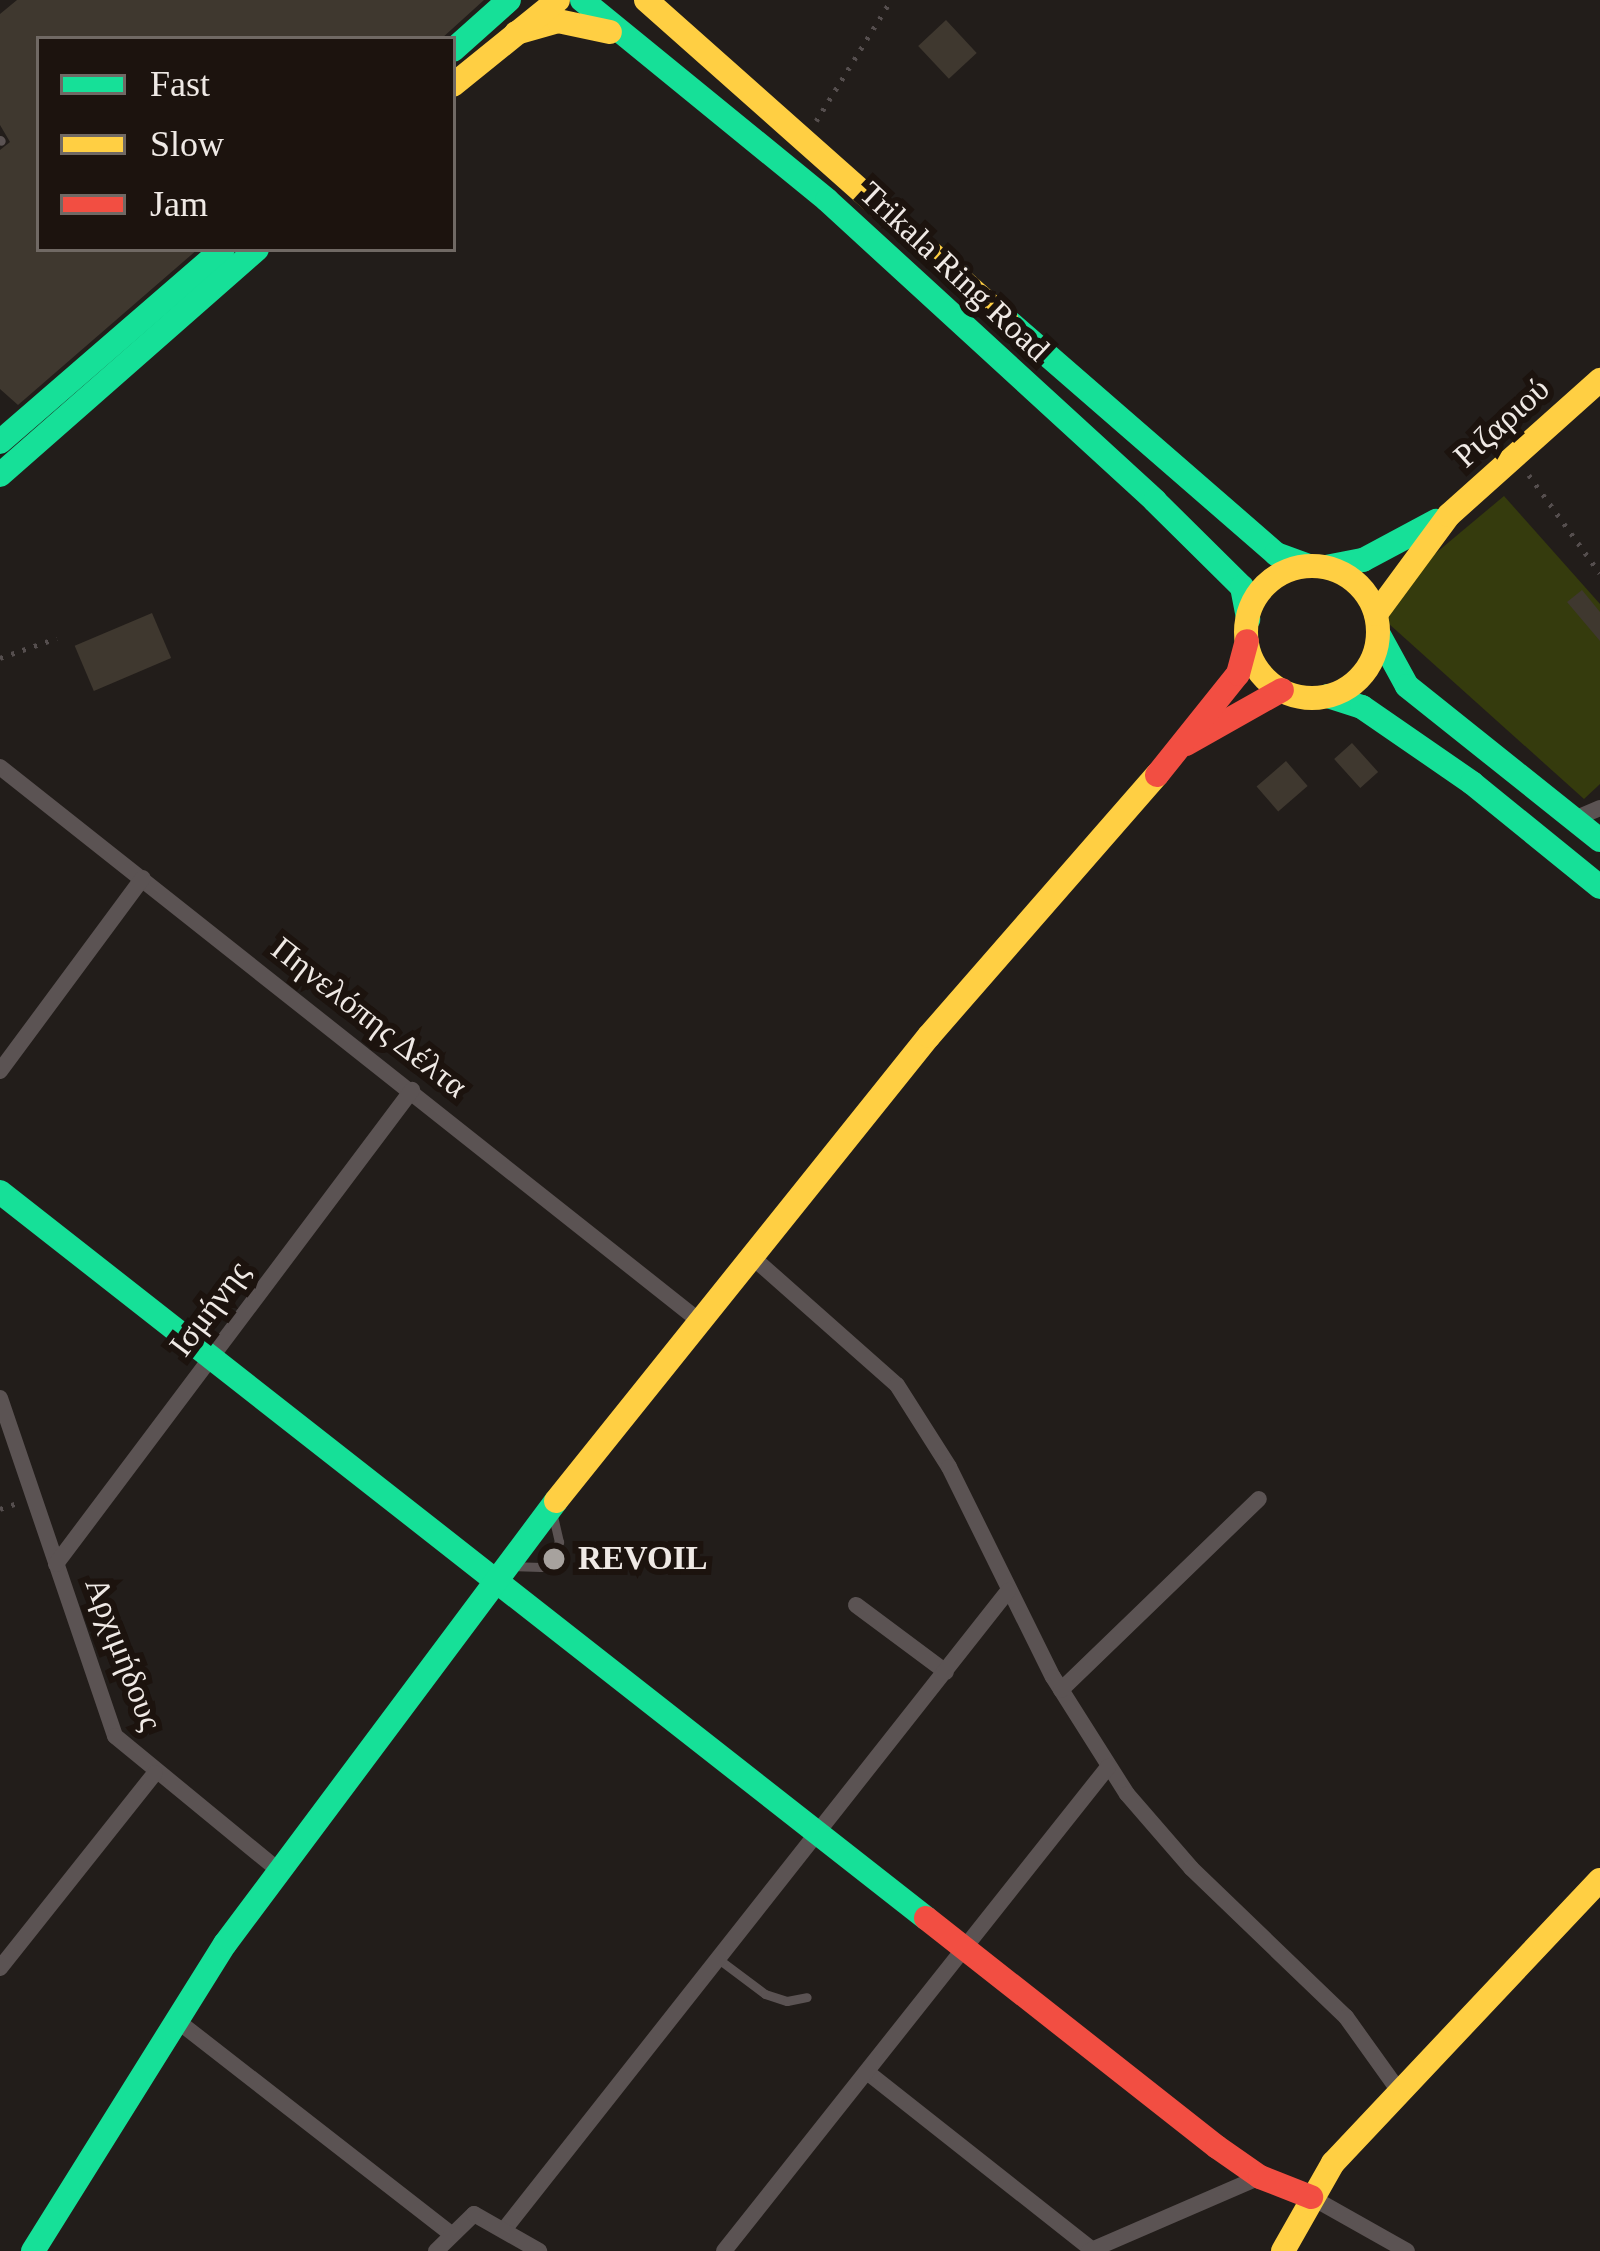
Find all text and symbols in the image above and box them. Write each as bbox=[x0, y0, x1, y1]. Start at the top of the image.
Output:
legend bbox=[36, 36, 456, 252]
text: Fast bbox=[150, 64, 210, 104]
text: Slow bbox=[150, 124, 224, 164]
street label: Trikala Ring Road bbox=[851, 174, 1057, 370]
text: Jam bbox=[150, 184, 208, 224]
street label: Ριζαριού bbox=[1446, 370, 1558, 476]
street label: Πηνελόπης Δέλτα bbox=[263, 929, 475, 1107]
street label: Ισμήνης bbox=[161, 1254, 259, 1364]
place label: REVOIL bbox=[578, 1539, 708, 1579]
marker: REVOIL bbox=[541, 1546, 567, 1572]
street label: Αρχιμήδους bbox=[76, 1572, 170, 1736]

